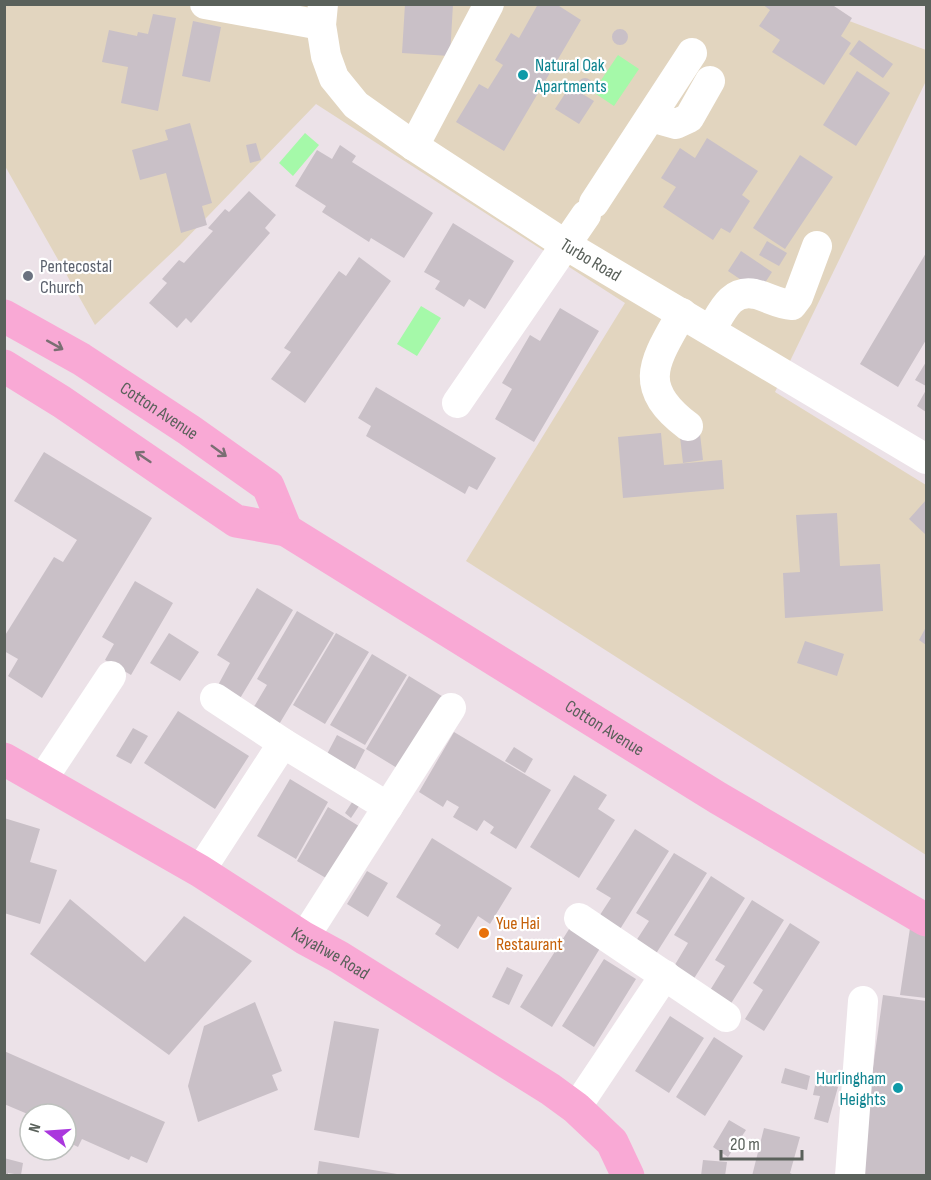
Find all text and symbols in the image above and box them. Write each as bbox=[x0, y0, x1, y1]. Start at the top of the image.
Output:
place label: Natural Oak Apartments bbox=[534, 55, 607, 97]
marker: Natural Oak Apartments bbox=[516, 68, 530, 82]
street label: Turbo Road bbox=[557, 234, 625, 286]
place label: Pentecostal Church bbox=[40, 256, 112, 298]
marker: Pentecostal Church bbox=[21, 269, 35, 283]
one-way arrow bbox=[46, 340, 64, 351]
street label: Cotton Avenue bbox=[116, 377, 202, 444]
one-way arrow bbox=[210, 445, 226, 457]
one-way arrow bbox=[135, 451, 151, 463]
street label: Cotton Avenue bbox=[561, 695, 648, 760]
place label: Yue Hai Restaurant bbox=[496, 913, 563, 955]
street label: Kayahwe Road bbox=[288, 922, 373, 984]
marker: Yue Hai Restaurant bbox=[477, 926, 491, 940]
place label: Hurlingham Heights bbox=[816, 1068, 886, 1110]
marker: Hurlingham Heights bbox=[891, 1081, 905, 1095]
north arrow bbox=[18, 1102, 78, 1162]
text: N bbox=[25, 1121, 45, 1135]
scale bar bbox=[721, 1123, 802, 1161]
text: 20 m bbox=[730, 1134, 760, 1155]

